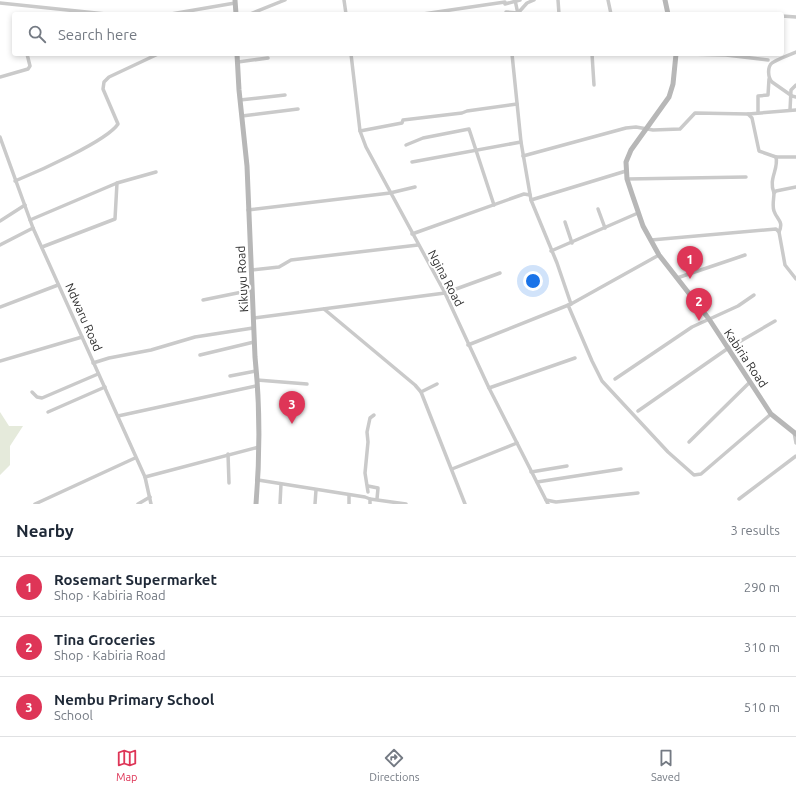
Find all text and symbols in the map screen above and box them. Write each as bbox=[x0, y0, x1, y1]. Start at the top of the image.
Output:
search box bbox=[12, 12, 784, 56]
icon: search bbox=[26, 23, 48, 45]
text: Search here bbox=[58, 26, 137, 43]
street label: Kikuyu Road bbox=[234, 246, 250, 312]
pin: 1 bbox=[677, 246, 703, 279]
street label: Ngina Road bbox=[426, 248, 466, 308]
your location bbox=[523, 271, 543, 291]
street label: Ndwaru Road bbox=[63, 281, 105, 353]
pin: 2 bbox=[686, 288, 712, 321]
street label: Kabiria Road bbox=[722, 326, 770, 390]
pin: 3 bbox=[279, 391, 305, 424]
text: Nearby bbox=[16, 521, 74, 540]
text: 3 results bbox=[730, 523, 780, 537]
text: Rosemart Supermarket bbox=[54, 571, 217, 588]
text: 1 bbox=[25, 580, 33, 594]
text: 290 m bbox=[744, 580, 780, 594]
text: Shop · Kabiria Road bbox=[54, 588, 166, 602]
text: Tina Groceries bbox=[54, 631, 155, 648]
text: 2 bbox=[25, 640, 33, 654]
text: 310 m bbox=[744, 640, 780, 654]
text: Shop · Kabiria Road bbox=[54, 648, 166, 662]
text: Nembu Primary School bbox=[54, 691, 214, 708]
text: 3 bbox=[25, 700, 33, 714]
text: 510 m bbox=[744, 700, 780, 714]
text: School bbox=[54, 708, 93, 722]
tab: Map bbox=[116, 747, 138, 783]
tab: Directions bbox=[369, 747, 419, 783]
tab: Saved bbox=[651, 747, 680, 783]

